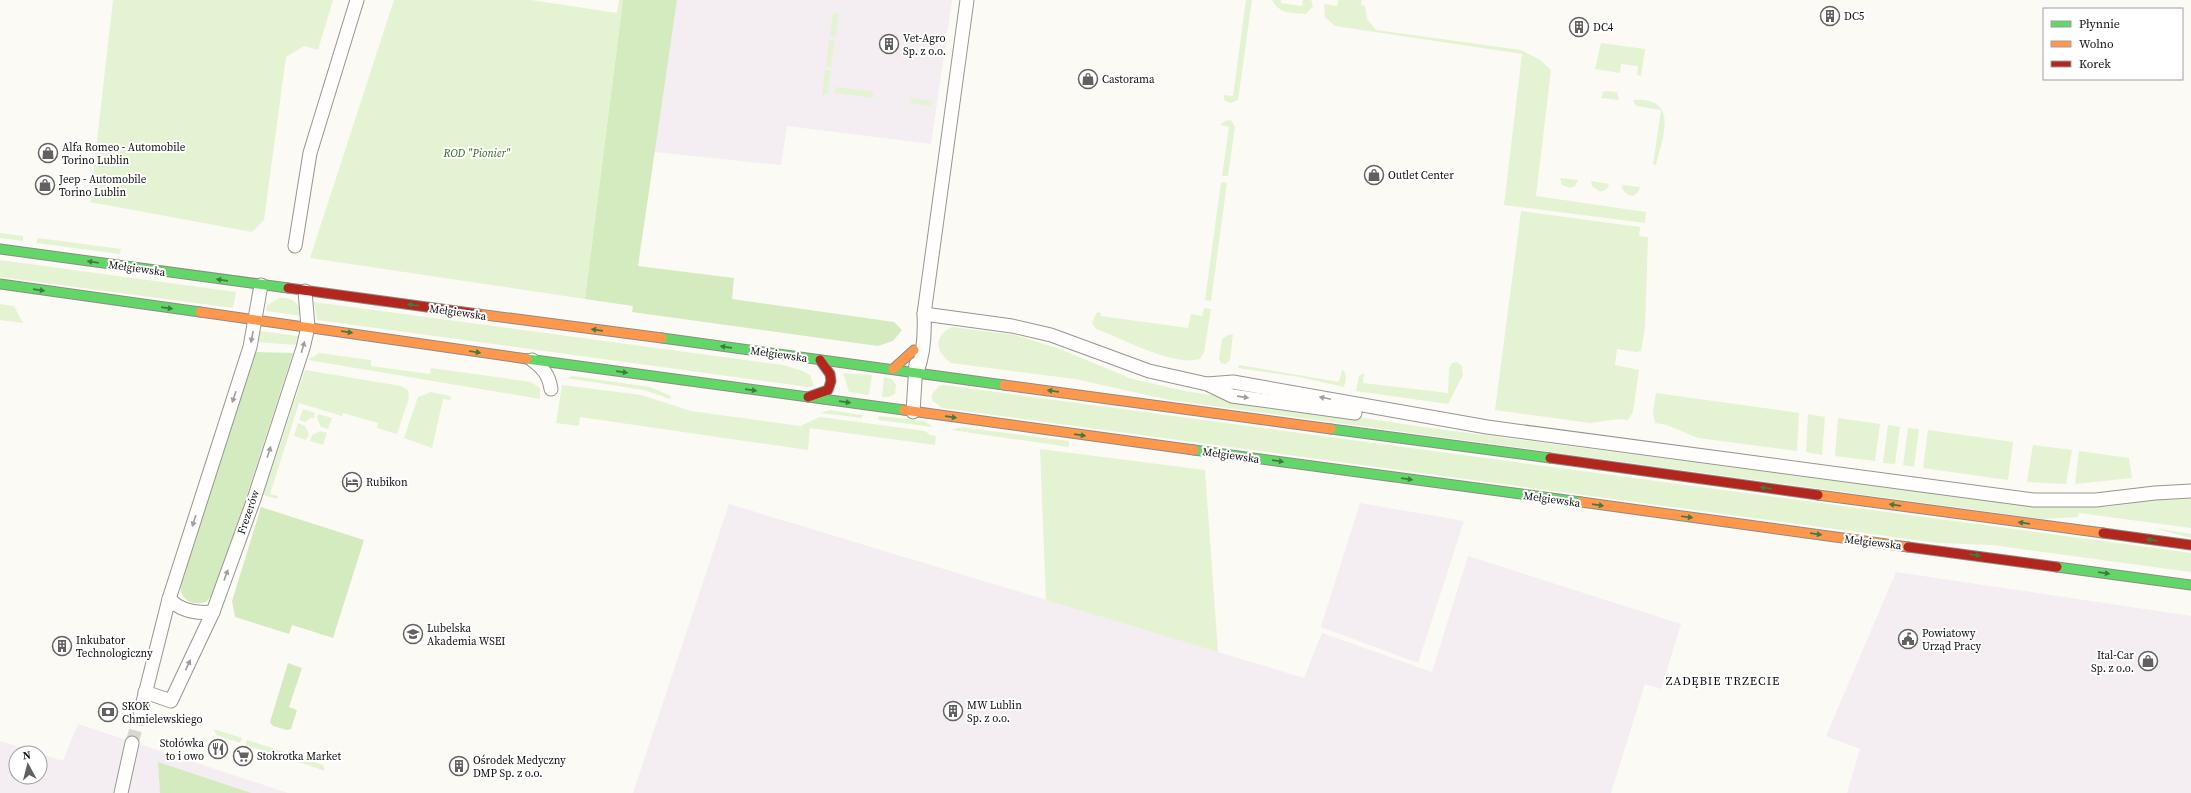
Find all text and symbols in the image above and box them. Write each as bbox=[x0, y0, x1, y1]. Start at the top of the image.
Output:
building icon: DC5 bbox=[1819, 5, 1841, 27]
legend bbox=[2043, 8, 2183, 80]
place label: DC5 bbox=[1844, 9, 1865, 24]
building icon: DC4 bbox=[1568, 16, 1590, 38]
text: Płynnie bbox=[2079, 16, 2120, 32]
place label: DC4 bbox=[1593, 20, 1614, 35]
place label: Vet-Agro Sp. z o.o. bbox=[903, 31, 946, 59]
building icon: Vet-Agro Sp. z o.o. bbox=[878, 33, 900, 55]
text: Wolno bbox=[2079, 36, 2114, 52]
text: Korek bbox=[2079, 56, 2111, 72]
shop icon: Castorama bbox=[1077, 68, 1099, 90]
place label: Castorama bbox=[1102, 72, 1155, 87]
place label: Alfa Romeo - Automobile Torino Lublin bbox=[62, 140, 186, 168]
shop icon: Alfa Romeo - Automobile Torino Lublin bbox=[37, 142, 59, 164]
park label: ROD "Pionier" bbox=[442, 146, 511, 161]
shop icon: Outlet Center bbox=[1363, 164, 1385, 186]
place label: Outlet Center bbox=[1388, 168, 1454, 183]
place label: Jeep - Automobile Torino Lublin bbox=[58, 172, 147, 200]
shop icon: Jeep - Automobile Torino Lublin bbox=[34, 174, 56, 196]
street label: Mełgiewska bbox=[107, 257, 167, 280]
one-way arrow bbox=[87, 259, 99, 265]
one-way arrow bbox=[216, 277, 228, 283]
one-way arrow bbox=[33, 287, 45, 293]
street label: Mełgiewska bbox=[428, 301, 488, 324]
one-way arrow bbox=[407, 302, 419, 309]
one-way arrow bbox=[161, 304, 173, 311]
one-way arrow bbox=[591, 327, 603, 333]
one-way arrow bbox=[341, 329, 353, 335]
one-way arrow bbox=[248, 330, 254, 343]
one-way arrow bbox=[300, 340, 306, 352]
street label: Mełgiewska bbox=[749, 343, 809, 366]
one-way arrow bbox=[720, 344, 732, 350]
one-way arrow bbox=[469, 349, 481, 355]
one-way arrow bbox=[616, 369, 628, 375]
one-way arrow bbox=[745, 387, 757, 393]
one-way arrow bbox=[1047, 388, 1059, 394]
one-way arrow bbox=[231, 392, 237, 404]
one-way arrow bbox=[1237, 394, 1249, 400]
one-way arrow bbox=[1318, 395, 1331, 401]
one-way arrow bbox=[839, 399, 852, 406]
one-way arrow bbox=[945, 414, 957, 420]
one-way arrow bbox=[1074, 432, 1086, 438]
street label: Mełgiewska bbox=[1201, 444, 1261, 467]
one-way arrow bbox=[266, 446, 272, 458]
one-way arrow bbox=[1272, 458, 1285, 464]
hotel icon: Rubikon bbox=[341, 471, 363, 493]
place label: Rubikon bbox=[366, 475, 408, 490]
one-way arrow bbox=[1401, 476, 1413, 482]
one-way arrow bbox=[1760, 485, 1772, 491]
street label: Frezerów bbox=[234, 487, 263, 536]
street label: Mełgiewska bbox=[1522, 488, 1582, 511]
one-way arrow bbox=[1592, 502, 1604, 508]
one-way arrow bbox=[1889, 502, 1901, 508]
one-way arrow bbox=[1681, 514, 1693, 520]
one-way arrow bbox=[191, 515, 197, 527]
one-way arrow bbox=[2017, 520, 2030, 526]
one-way arrow bbox=[1810, 531, 1822, 537]
street label: Mełgiewska bbox=[1844, 532, 1903, 553]
one-way arrow bbox=[2146, 537, 2158, 543]
one-way arrow bbox=[1969, 552, 1981, 558]
one-way arrow bbox=[223, 569, 229, 581]
one-way arrow bbox=[2098, 570, 2110, 576]
place label: Lubelska Akademia WSEI bbox=[427, 621, 505, 649]
school or university icon: Lubelska Akademia WSEI bbox=[402, 623, 424, 645]
place label: Powiatowy Urząd Pracy bbox=[1922, 626, 1982, 654]
public building icon: Powiatowy Urząd Pracy bbox=[1897, 628, 1919, 650]
place label: Inkubator Technologiczny bbox=[76, 633, 153, 661]
building icon: Inkubator Technologiczny bbox=[51, 635, 73, 657]
place label: Ital-Car Sp. z o.o. bbox=[2091, 648, 2134, 676]
shop icon: Ital-Car Sp. z o.o. bbox=[2137, 650, 2159, 672]
one-way arrow bbox=[185, 660, 191, 671]
district label: ZADĘBIE TRZECIE bbox=[1666, 673, 1780, 689]
place label: MW Lublin Sp. z o.o. bbox=[967, 698, 1022, 726]
place label: SKOK Chmielewskiego bbox=[122, 699, 203, 727]
building icon: MW Lublin Sp. z o.o. bbox=[942, 700, 964, 722]
bank icon: SKOK Chmielewskiego bbox=[97, 701, 119, 723]
place label: Stołówka to i owo bbox=[160, 736, 204, 764]
restaurant icon: Stołówka to i owo bbox=[207, 738, 229, 760]
north arrow bbox=[8, 745, 48, 785]
supermarket icon: Stokrotka Market bbox=[232, 745, 254, 767]
text: N bbox=[22, 748, 32, 764]
place label: Stokrotka Market bbox=[257, 749, 341, 764]
place label: Ośrodek Medyczny DMP Sp. z o.o. bbox=[473, 753, 566, 781]
building icon: Ośrodek Medyczny DMP Sp. z o.o. bbox=[448, 755, 470, 777]

